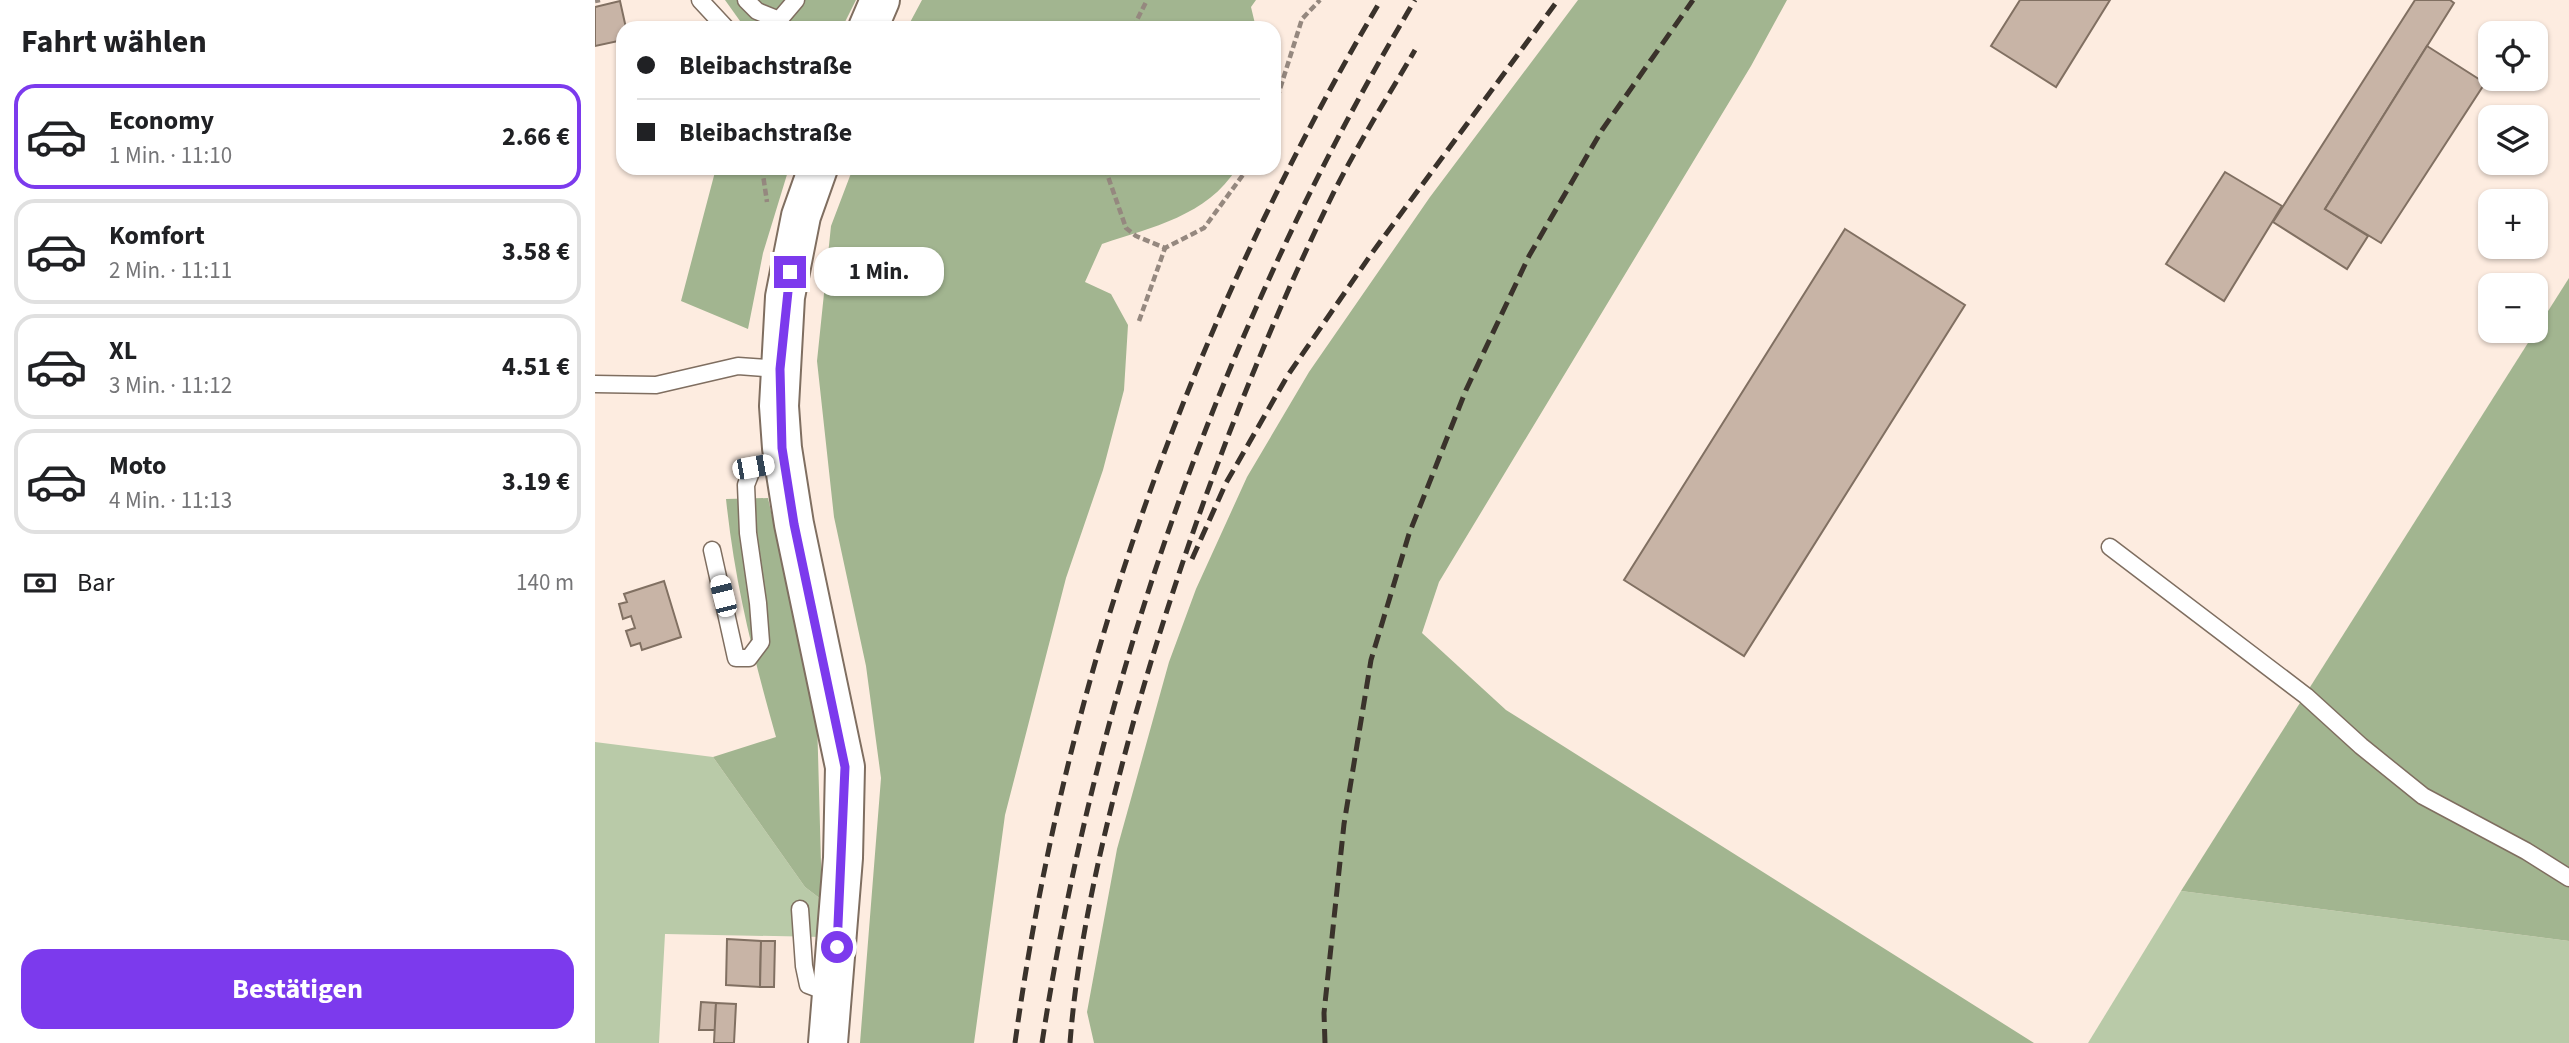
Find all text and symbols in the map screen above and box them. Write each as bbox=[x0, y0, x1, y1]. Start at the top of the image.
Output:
text: Fahrt wählen bbox=[21, 19, 207, 65]
map controls bbox=[2478, 21, 2548, 343]
button: locate bbox=[2478, 21, 2548, 91]
text: Bleibachstraße bbox=[679, 47, 852, 84]
text: Economy bbox=[109, 102, 214, 139]
icon: car bbox=[25, 105, 88, 168]
button: layers bbox=[2478, 105, 2548, 175]
text: Bleibachstraße bbox=[679, 114, 852, 151]
text: 2.66 € bbox=[502, 118, 570, 155]
text: 1 Min. · 11:10 bbox=[109, 139, 232, 172]
button: + bbox=[2478, 189, 2548, 259]
text: Komfort bbox=[109, 217, 205, 254]
icon: car bbox=[25, 220, 88, 283]
text: 3.58 € bbox=[502, 233, 570, 270]
callout: 1 Min. bbox=[815, 247, 944, 296]
text: 2 Min. · 11:11 bbox=[109, 254, 232, 287]
text: 1 Min. bbox=[849, 255, 909, 288]
route end bbox=[774, 256, 806, 288]
button: − bbox=[2478, 273, 2548, 343]
text: XL bbox=[109, 332, 137, 369]
icon: car bbox=[25, 335, 88, 398]
text: 4.51 € bbox=[502, 348, 570, 385]
text: 3 Min. · 11:12 bbox=[109, 369, 232, 402]
text: Moto bbox=[109, 447, 166, 484]
icon: car bbox=[25, 450, 88, 513]
car bbox=[731, 453, 776, 481]
text: 3.19 € bbox=[502, 463, 570, 500]
text: 4 Min. · 11:13 bbox=[109, 484, 232, 517]
icon: cash bbox=[21, 564, 59, 602]
text: Bar bbox=[77, 564, 114, 601]
text: 140 m bbox=[516, 566, 574, 599]
car bbox=[708, 573, 739, 619]
route start bbox=[821, 931, 853, 963]
button: Bestätigen bbox=[21, 949, 574, 1029]

